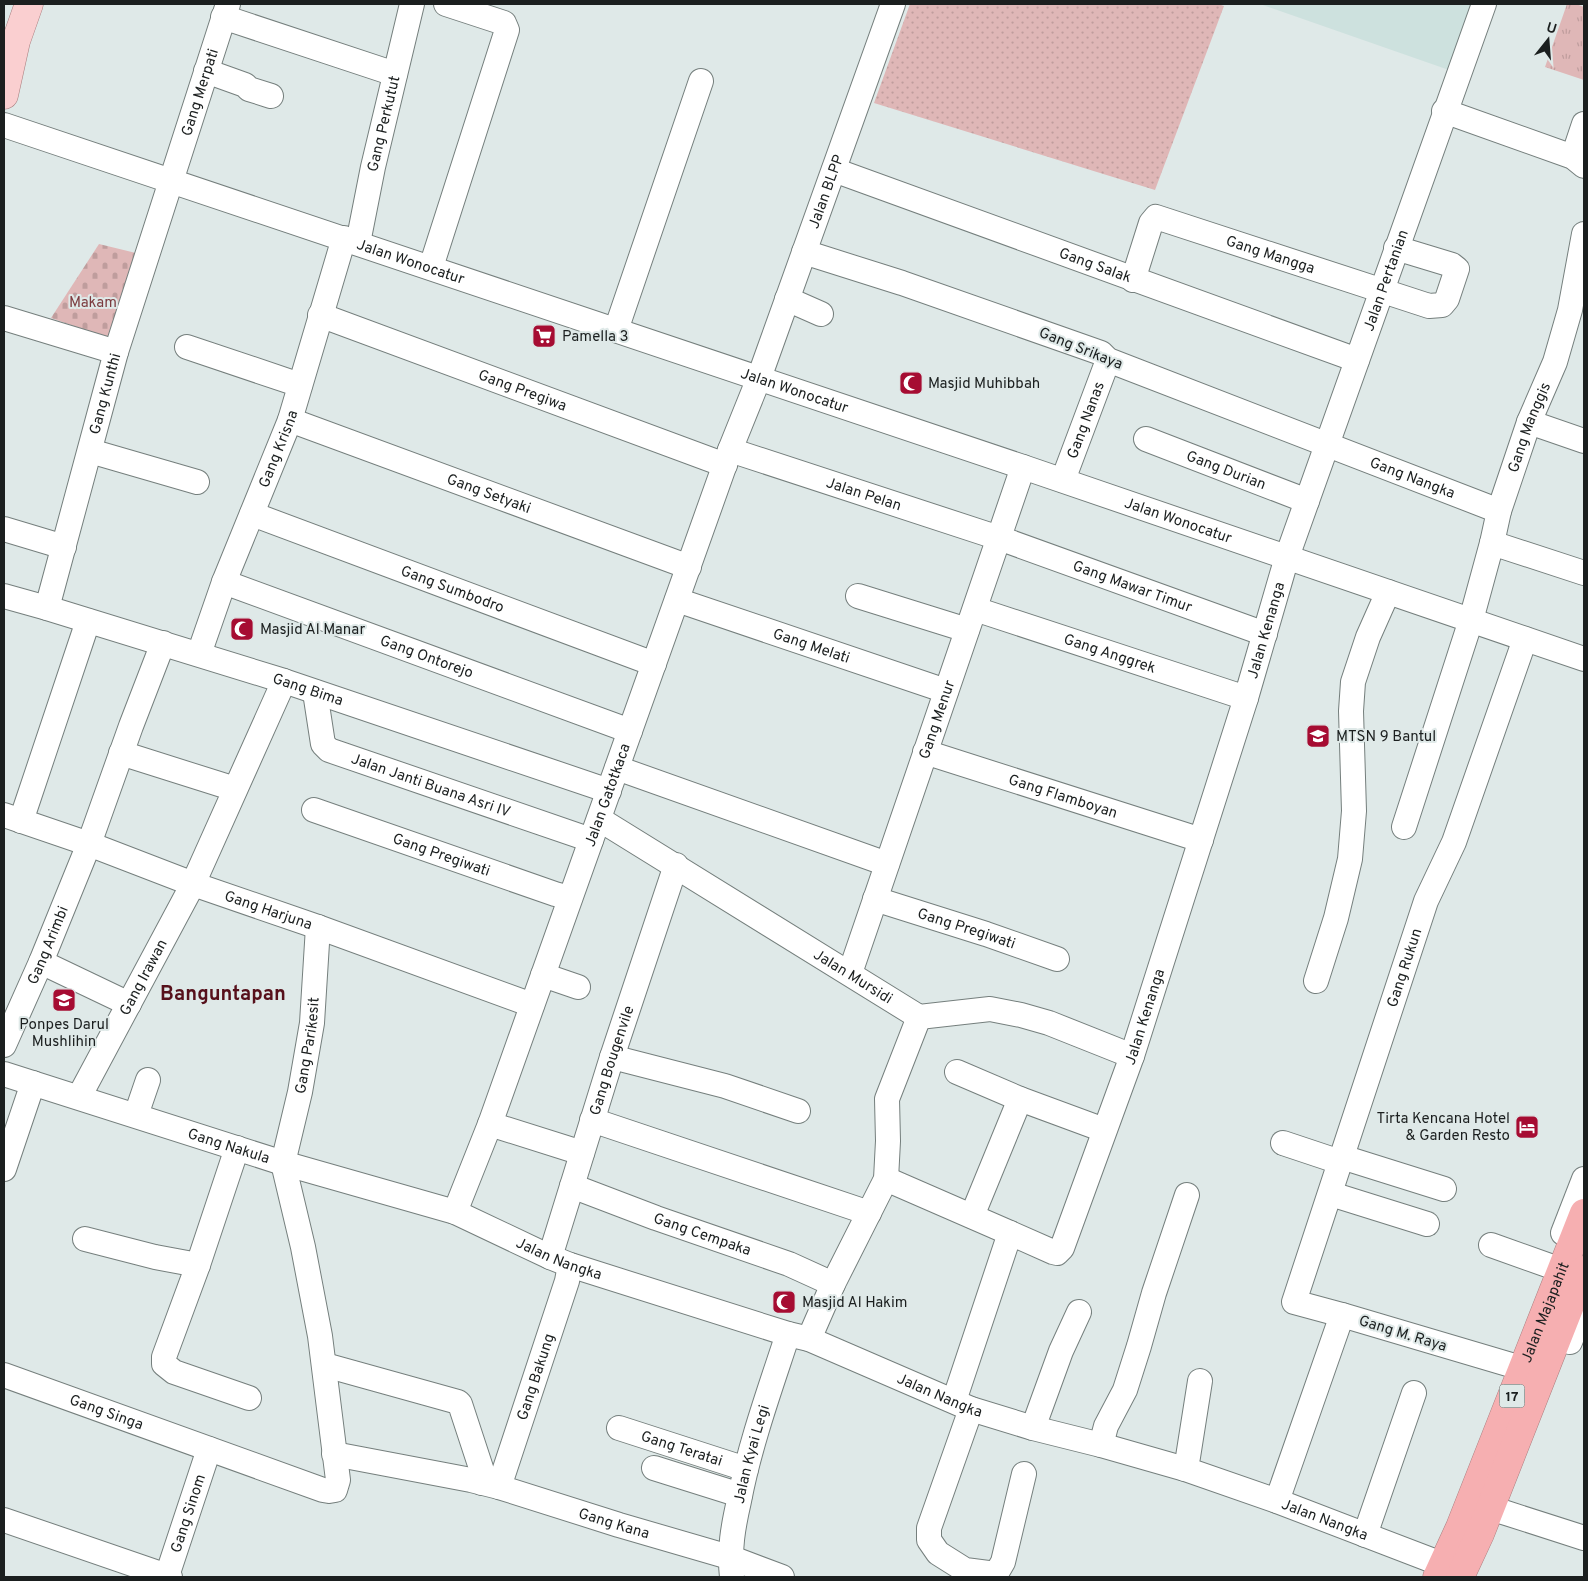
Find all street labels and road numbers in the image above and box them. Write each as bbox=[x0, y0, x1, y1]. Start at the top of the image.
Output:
street label: Gang Merpati bbox=[178, 47, 224, 139]
street label: Gang Perkutut bbox=[364, 74, 405, 174]
street label: Jalan BLPP bbox=[805, 152, 849, 231]
street label: Jalan Pertanian bbox=[1360, 227, 1414, 334]
street label: Gang Mangga bbox=[1223, 232, 1317, 279]
street label: Jalan Wonocatur bbox=[354, 236, 467, 290]
street label: Gang Salak bbox=[1056, 244, 1134, 288]
street label: Gang Srikaya bbox=[1036, 324, 1125, 375]
street label: Gang Kunthi bbox=[86, 351, 126, 437]
street label: Jalan Wonocatur bbox=[738, 365, 851, 419]
street label: Gang Pregiwa bbox=[475, 366, 569, 416]
street label: Gang Nanas bbox=[1064, 379, 1110, 462]
street label: Gang Manggis bbox=[1505, 380, 1556, 475]
street label: Gang Krisna bbox=[255, 408, 303, 491]
street label: Gang Durian bbox=[1183, 447, 1268, 495]
street label: Gang Nangka bbox=[1367, 454, 1457, 504]
street label: Gang Setyaki bbox=[444, 470, 533, 519]
street label: Jalan Pelan bbox=[823, 474, 904, 516]
street label: Jalan Wonocatur bbox=[1122, 494, 1234, 549]
street label: Gang Mawar Timur bbox=[1070, 557, 1194, 618]
street label: Gang Sumbodro bbox=[398, 562, 506, 618]
street label: Jalan Kenanga bbox=[1244, 580, 1290, 681]
street label: Gang Melati bbox=[770, 625, 852, 669]
street label: Gang Anggrek bbox=[1061, 631, 1158, 679]
street label: Gang Ontorejo bbox=[377, 632, 475, 684]
street label: Gang Bima bbox=[270, 670, 345, 711]
street label: Gang Menur bbox=[916, 678, 960, 762]
street label: Jalan Gatotkaca bbox=[581, 741, 636, 850]
street label: Jalan Janti Buana Asri IV bbox=[348, 750, 513, 823]
street label: Gang Flamboyan bbox=[1006, 771, 1120, 824]
street label: Gang Pregiwati bbox=[390, 830, 492, 882]
street label: Gang Harjuna bbox=[221, 887, 314, 935]
street label: Gang Arimbi bbox=[24, 904, 74, 988]
street label: Gang Pregiwati bbox=[915, 905, 1018, 955]
street label: Gang Rukun bbox=[1384, 926, 1427, 1010]
street label: Gang Irawan bbox=[116, 936, 173, 1019]
street label: Jalan Mursidi bbox=[809, 946, 896, 1009]
street label: Jalan Kenanga bbox=[1122, 967, 1170, 1068]
street label: Gang Parikesit bbox=[292, 996, 325, 1096]
street label: Gang Bougenvile bbox=[586, 1003, 639, 1118]
street label: Gang Nakula bbox=[185, 1125, 272, 1169]
street label: Gang Cempaka bbox=[651, 1210, 753, 1261]
street label: Jalan Nangka bbox=[512, 1234, 604, 1285]
street label: Jalan Majapahit bbox=[1518, 1260, 1575, 1366]
street label: Gang M. Raya bbox=[1356, 1312, 1449, 1357]
street label: Gang Bakung bbox=[514, 1331, 560, 1423]
street label: Jalan Nangka bbox=[894, 1370, 984, 1423]
road number: 17 bbox=[1500, 1384, 1524, 1408]
street label: Gang Singa bbox=[67, 1391, 145, 1435]
street label: Jalan Kyai Legi bbox=[731, 1403, 775, 1505]
street label: Gang Teratai bbox=[638, 1428, 725, 1472]
street label: Gang Sinom bbox=[167, 1472, 211, 1556]
street label: Jalan Nangka bbox=[1278, 1496, 1370, 1546]
street label: Gang Kana bbox=[576, 1505, 651, 1544]

